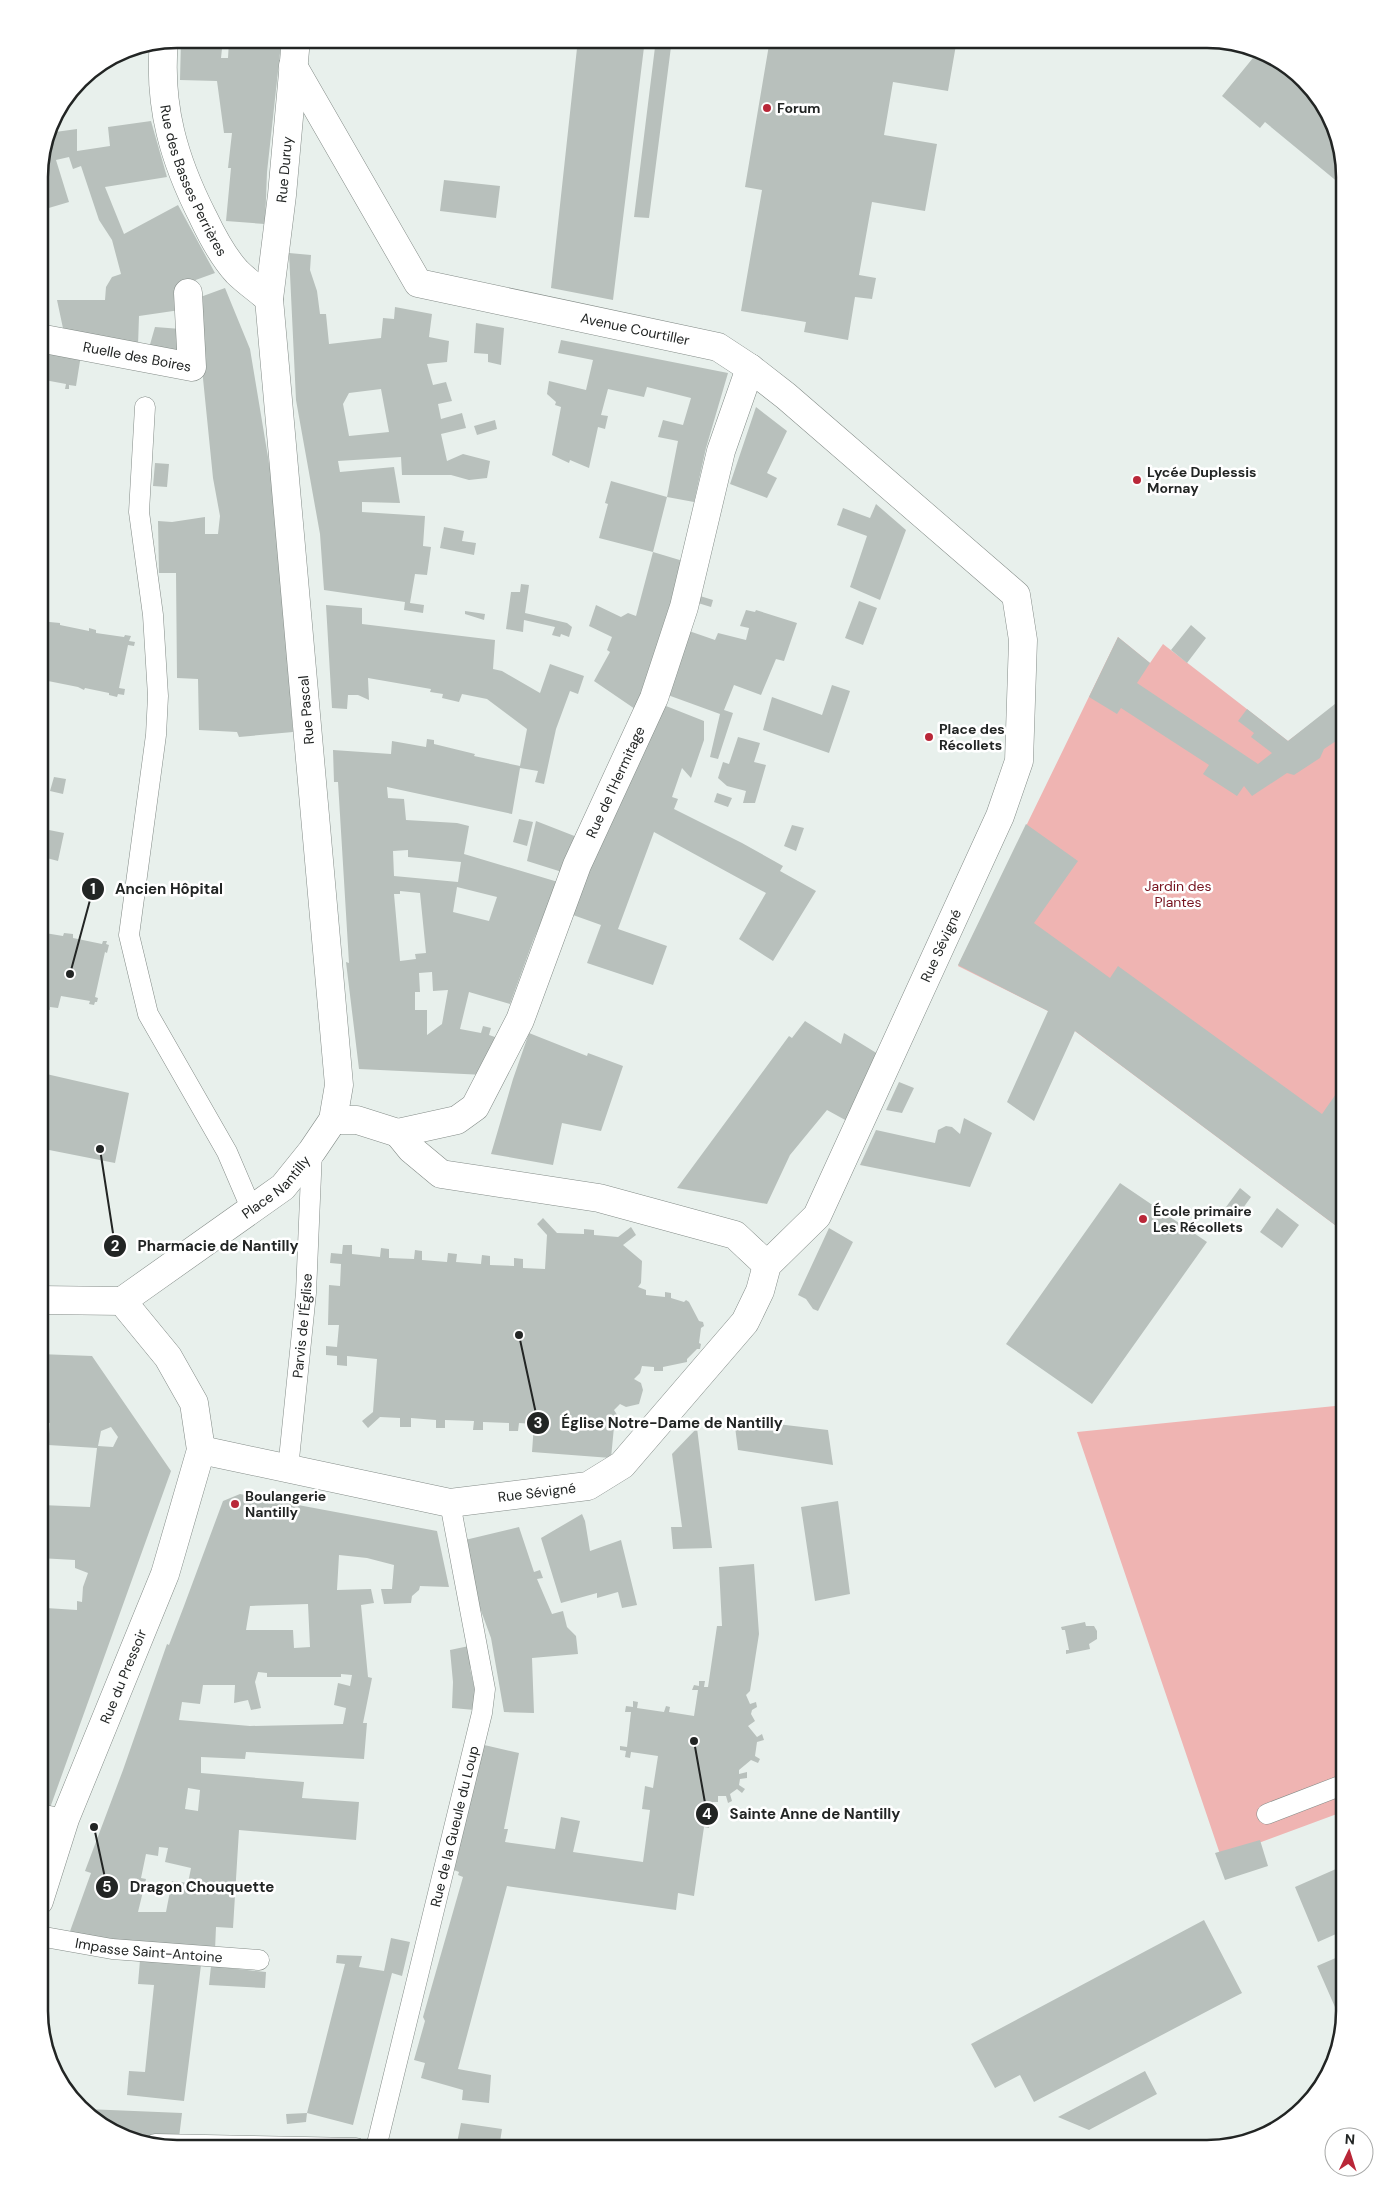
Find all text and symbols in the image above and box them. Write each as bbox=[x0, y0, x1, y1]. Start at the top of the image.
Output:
place label: Forum bbox=[777, 99, 820, 117]
marker: Forum bbox=[761, 102, 773, 114]
street label: Rue des Basses Perrières bbox=[156, 104, 231, 260]
street label: Rue Duruy bbox=[272, 135, 296, 204]
street label: Avenue Courtiller bbox=[579, 309, 691, 349]
street label: Ruelle des Boires bbox=[82, 338, 193, 376]
place label: Lycée Duplessis Mornay bbox=[1147, 463, 1256, 497]
marker: Lycée Duplessis Mornay bbox=[1131, 474, 1143, 486]
street label: Rue Pascal bbox=[294, 675, 318, 745]
place label: Place des Récollets bbox=[939, 720, 1005, 754]
street label: Rue de l'Hermitage bbox=[582, 723, 649, 841]
marker: Place des Récollets bbox=[923, 731, 935, 743]
callout: Ancien Hôpital bbox=[80, 874, 233, 904]
park label: Jardin des Plantes bbox=[1144, 877, 1212, 911]
text: 1 bbox=[90, 879, 96, 899]
text: Ancien Hôpital bbox=[115, 879, 223, 899]
street label: Rue Sévigné bbox=[916, 906, 965, 985]
street label: Place Nantilly bbox=[238, 1151, 314, 1222]
place label: École primaire Les Récollets bbox=[1153, 1202, 1252, 1236]
marker: École primaire Les Récollets bbox=[1137, 1213, 1149, 1225]
callout: Pharmacie de Nantilly bbox=[102, 1231, 308, 1261]
text: 2 bbox=[111, 1236, 120, 1256]
text: Pharmacie de Nantilly bbox=[137, 1236, 299, 1256]
street label: Parvis de l'Église bbox=[288, 1273, 316, 1379]
callout: Église Notre-Dame de Nantilly bbox=[526, 1408, 792, 1438]
text: 3 bbox=[533, 1413, 543, 1433]
text: Église Notre-Dame de Nantilly bbox=[561, 1413, 783, 1433]
street label: Rue Sévigné bbox=[497, 1479, 577, 1506]
place label: Boulangerie Nantilly bbox=[245, 1487, 326, 1521]
marker: Boulangerie Nantilly bbox=[229, 1498, 241, 1510]
street label: Rue du Pressoir bbox=[96, 1627, 151, 1726]
street label: Rue de la Gueule du Loup bbox=[426, 1744, 483, 1909]
callout: Sainte Anne de Nantilly bbox=[694, 1799, 910, 1829]
text: 4 bbox=[702, 1804, 712, 1824]
text: Sainte Anne de Nantilly bbox=[730, 1804, 900, 1824]
callout: Dragon Chouquette bbox=[95, 1872, 285, 1902]
text: 5 bbox=[102, 1877, 112, 1897]
text: Dragon Chouquette bbox=[130, 1877, 274, 1897]
street label: Impasse Saint-Antoine bbox=[74, 1934, 223, 1966]
north arrow bbox=[1324, 2127, 1374, 2177]
text: N bbox=[1344, 2130, 1356, 2148]

